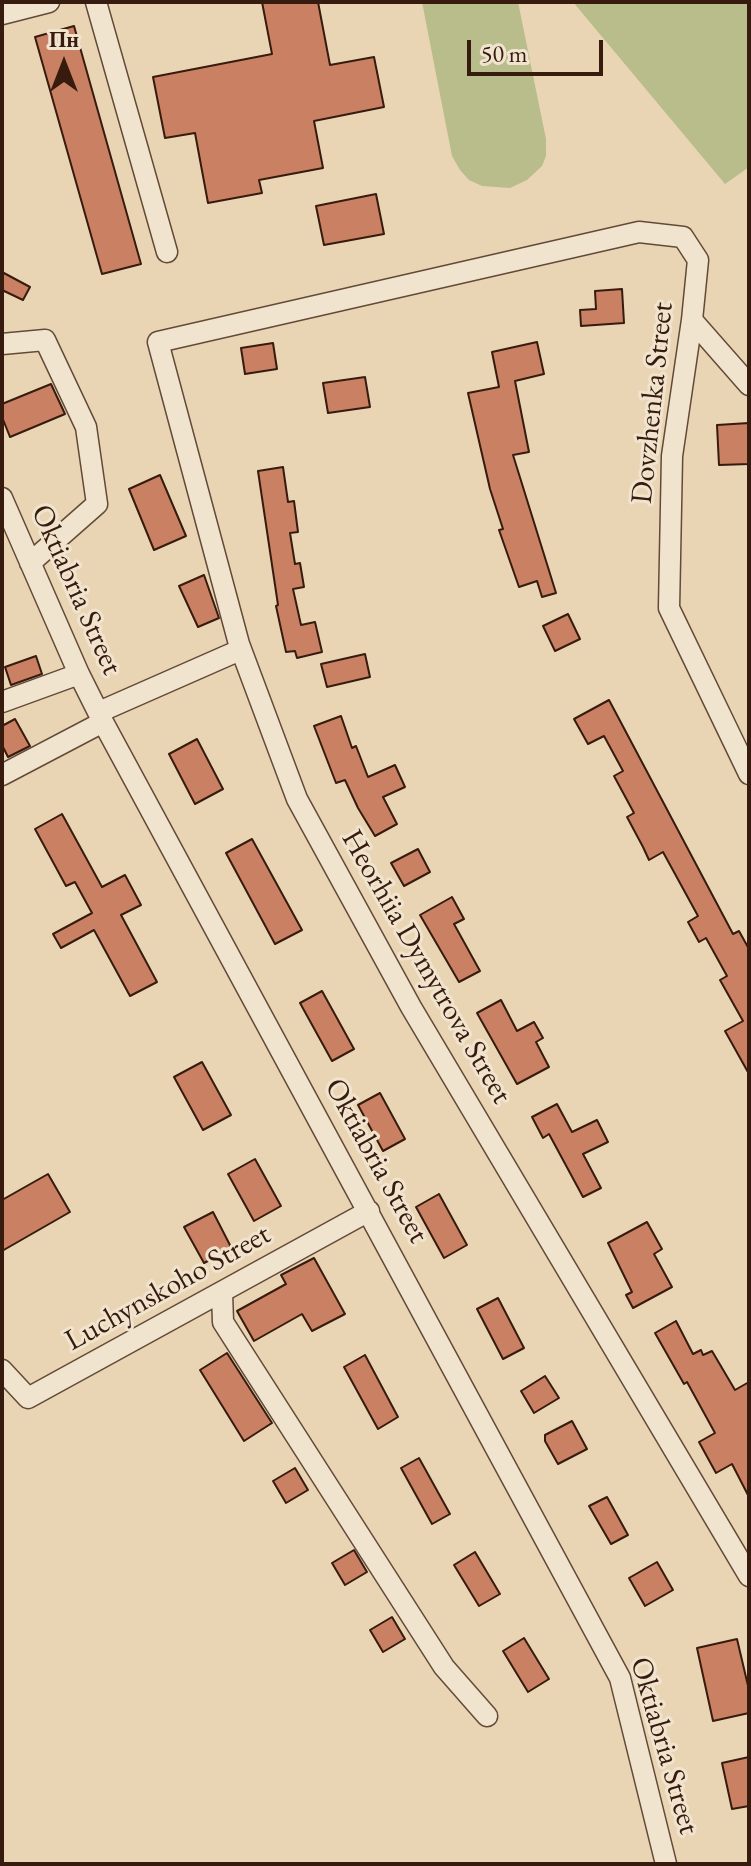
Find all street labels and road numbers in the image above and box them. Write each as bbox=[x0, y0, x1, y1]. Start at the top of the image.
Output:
street label: Dovzhenka Street bbox=[625, 300, 681, 506]
street label: Oktiabria Street bbox=[22, 499, 130, 681]
street label: Heorhiia Dymytrova Street bbox=[333, 824, 519, 1110]
street label: Oktiabria Street bbox=[316, 1073, 436, 1249]
street label: Luchynskoho Street bbox=[59, 1217, 277, 1359]
street label: Oktiabria Street bbox=[622, 1653, 706, 1839]

